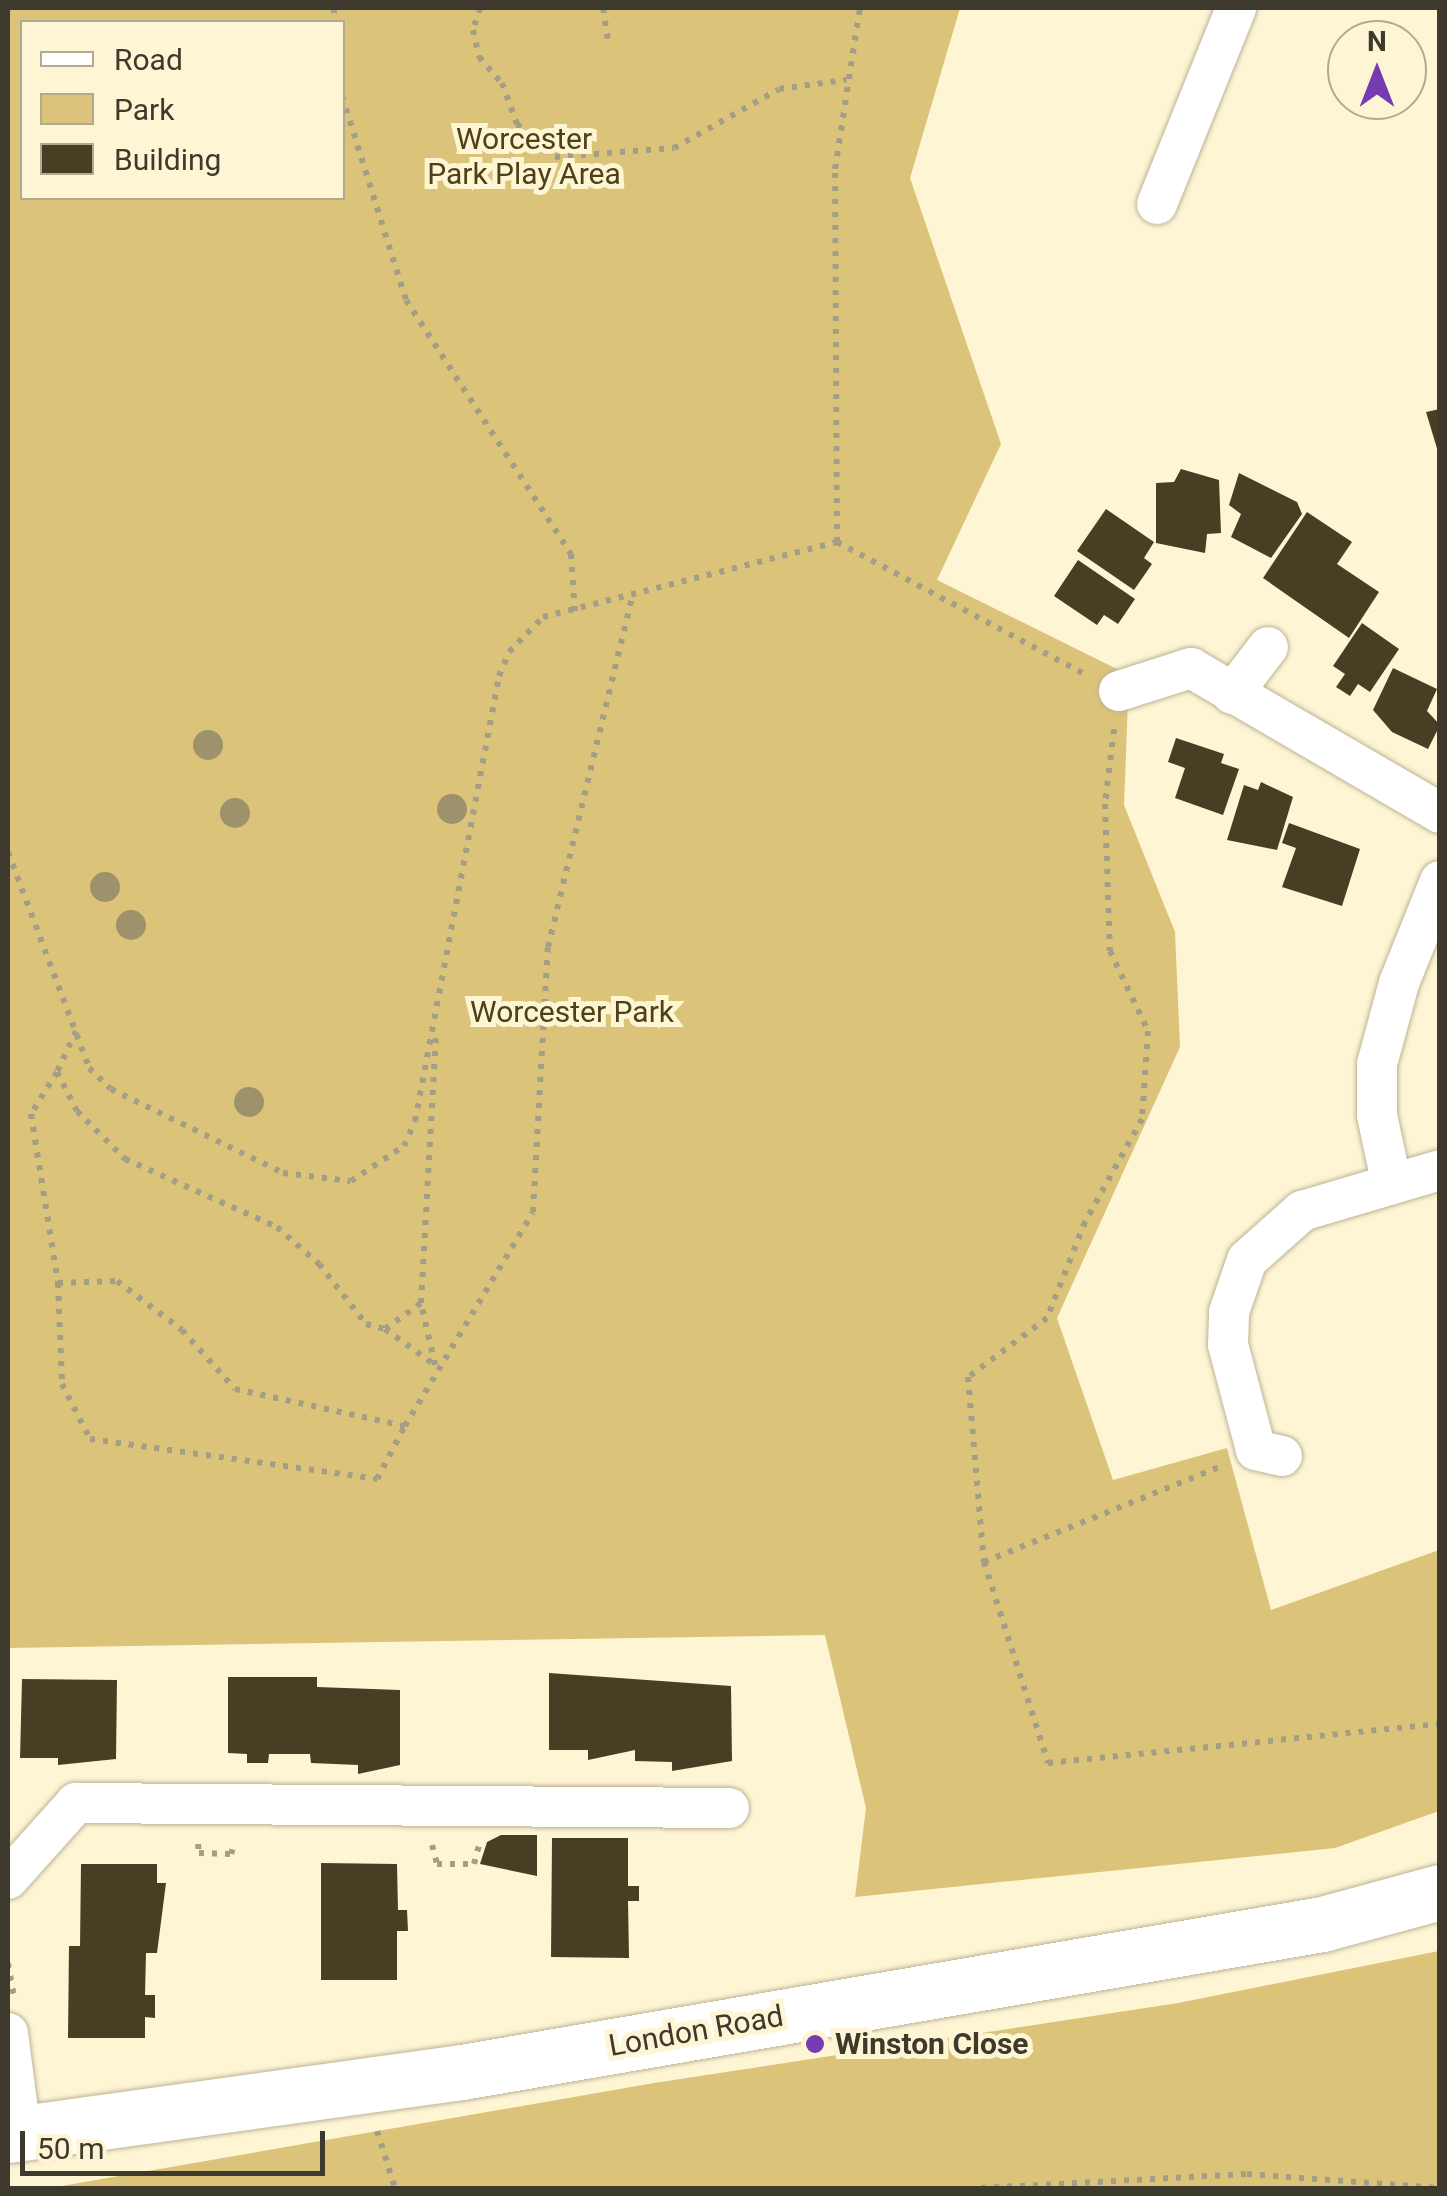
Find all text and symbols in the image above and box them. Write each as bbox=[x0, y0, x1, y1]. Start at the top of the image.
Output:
legend bbox=[20, 20, 345, 200]
north arrow bbox=[1327, 20, 1427, 120]
text: N bbox=[1367, 25, 1387, 58]
text: Road bbox=[114, 42, 183, 77]
text: Park bbox=[114, 92, 174, 127]
park label: Worcester Park Play Area bbox=[427, 121, 621, 192]
text: Building bbox=[114, 142, 221, 177]
park label: Worcester Park bbox=[470, 994, 674, 1030]
street label: London Road bbox=[606, 1998, 786, 2064]
place label: Winston Close bbox=[835, 2026, 1028, 2062]
marker: Winston Close bbox=[804, 2033, 826, 2055]
scale bar bbox=[25, 2111, 330, 2173]
text: 50 m bbox=[37, 2131, 104, 2166]

